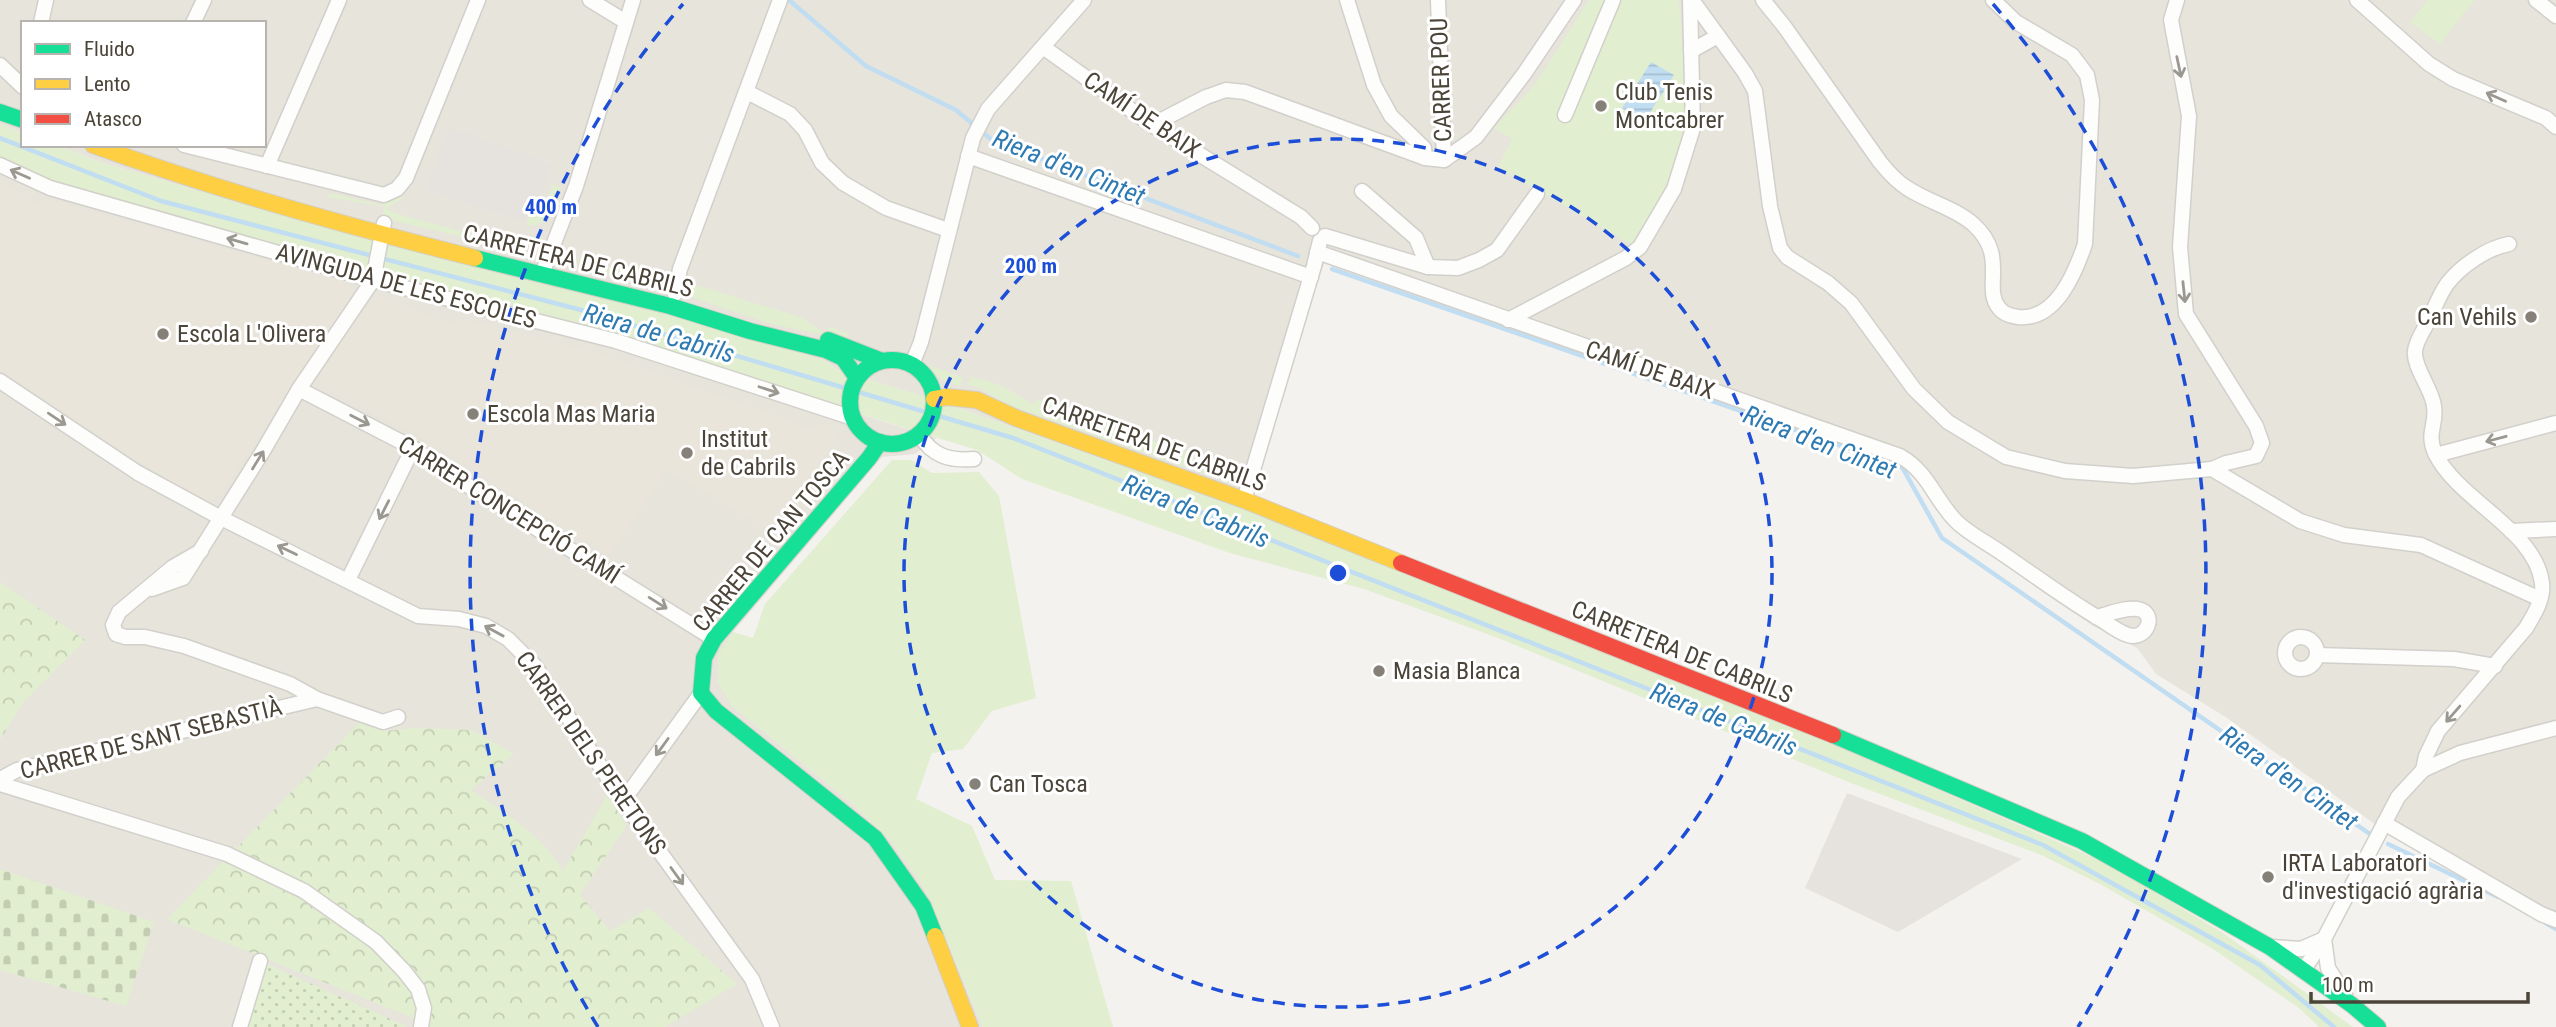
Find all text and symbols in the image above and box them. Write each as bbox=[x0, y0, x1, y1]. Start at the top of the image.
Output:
street label: CARRER POU bbox=[1425, 17, 1457, 143]
legend bbox=[21, 21, 266, 147]
text: Fluido bbox=[84, 37, 135, 61]
one-way arrow bbox=[2172, 55, 2186, 78]
street label: CAMÍ DE BAIX bbox=[1078, 66, 1206, 164]
text: Lento bbox=[84, 72, 131, 96]
place label: Club Tenis Montcabrer bbox=[1615, 78, 1724, 134]
one-way arrow bbox=[2485, 89, 2507, 102]
marker: Club Tenis Montcabrer bbox=[1593, 98, 1609, 114]
text: Atasco bbox=[84, 107, 142, 131]
water label: Riera d'en Cintet bbox=[989, 123, 1150, 211]
one-way arrow bbox=[10, 167, 31, 180]
text: 400 m bbox=[525, 195, 577, 219]
street label: CARRETERA DE CABRILS bbox=[460, 219, 696, 303]
one-way arrow bbox=[226, 234, 248, 247]
street label: AVINGUDA DE LES ESCOLES bbox=[273, 238, 539, 334]
text: 200 m bbox=[1005, 254, 1057, 278]
one-way arrow bbox=[2178, 281, 2191, 303]
water label: Riera de Cabrils bbox=[580, 297, 738, 369]
place label: Can Vehils bbox=[2417, 303, 2517, 331]
marker: Can Vehils bbox=[2523, 309, 2539, 325]
place label: Escola L'Olivera bbox=[177, 320, 326, 348]
marker: Escola L'Olivera bbox=[155, 326, 171, 342]
street label: CAMÍ DE BAIX bbox=[1582, 335, 1718, 405]
one-way arrow bbox=[758, 385, 780, 398]
street label: CARRETERA DE CABRILS bbox=[1038, 391, 1270, 497]
water label: Riera d'en Cintet bbox=[1739, 399, 1901, 485]
place label: Escola Mas Maria bbox=[487, 400, 656, 428]
marker: Escola Mas Maria bbox=[465, 406, 481, 422]
one-way arrow bbox=[47, 412, 66, 426]
one-way arrow bbox=[349, 414, 369, 428]
place label: Institut de Cabrils bbox=[701, 425, 796, 481]
street label: CARRER CONCEPCIÓ CAMÍ bbox=[393, 430, 626, 590]
one-way arrow bbox=[2485, 433, 2507, 446]
marker: Institut de Cabrils bbox=[679, 445, 695, 461]
street label: CARRER DE CAN TOSCA bbox=[687, 445, 855, 637]
one-way arrow bbox=[250, 451, 265, 470]
water label: Riera de Cabrils bbox=[1118, 468, 1274, 554]
one-way arrow bbox=[376, 499, 390, 520]
one-way arrow bbox=[277, 543, 298, 557]
centre of rings bbox=[1326, 561, 1350, 585]
street label: CARRETERA DE CABRILS bbox=[1567, 595, 1797, 709]
one-way arrow bbox=[647, 596, 667, 610]
one-way arrow bbox=[485, 624, 505, 638]
street label: CARRER DELS PERETONS bbox=[510, 646, 672, 860]
place label: Masia Blanca bbox=[1393, 657, 1520, 685]
marker: Masia Blanca bbox=[1371, 663, 1387, 679]
water label: Riera de Cabrils bbox=[1646, 676, 1802, 762]
street label: CARRER DE SANT SEBASTIÀ bbox=[17, 693, 285, 785]
one-way arrow bbox=[2445, 705, 2461, 723]
water label: Riera d'en Cintet bbox=[2214, 719, 2364, 837]
one-way arrow bbox=[655, 737, 669, 756]
place label: Can Tosca bbox=[989, 770, 1088, 798]
marker: Can Tosca bbox=[967, 776, 983, 792]
place label: IRTA Laboratori d'investigació agrària bbox=[2282, 849, 2484, 905]
one-way arrow bbox=[670, 866, 685, 885]
marker: IRTA Laboratori d'investigació agrària bbox=[2260, 869, 2276, 885]
scale bar bbox=[2311, 960, 2528, 1004]
text: 100 m bbox=[2322, 973, 2374, 997]

